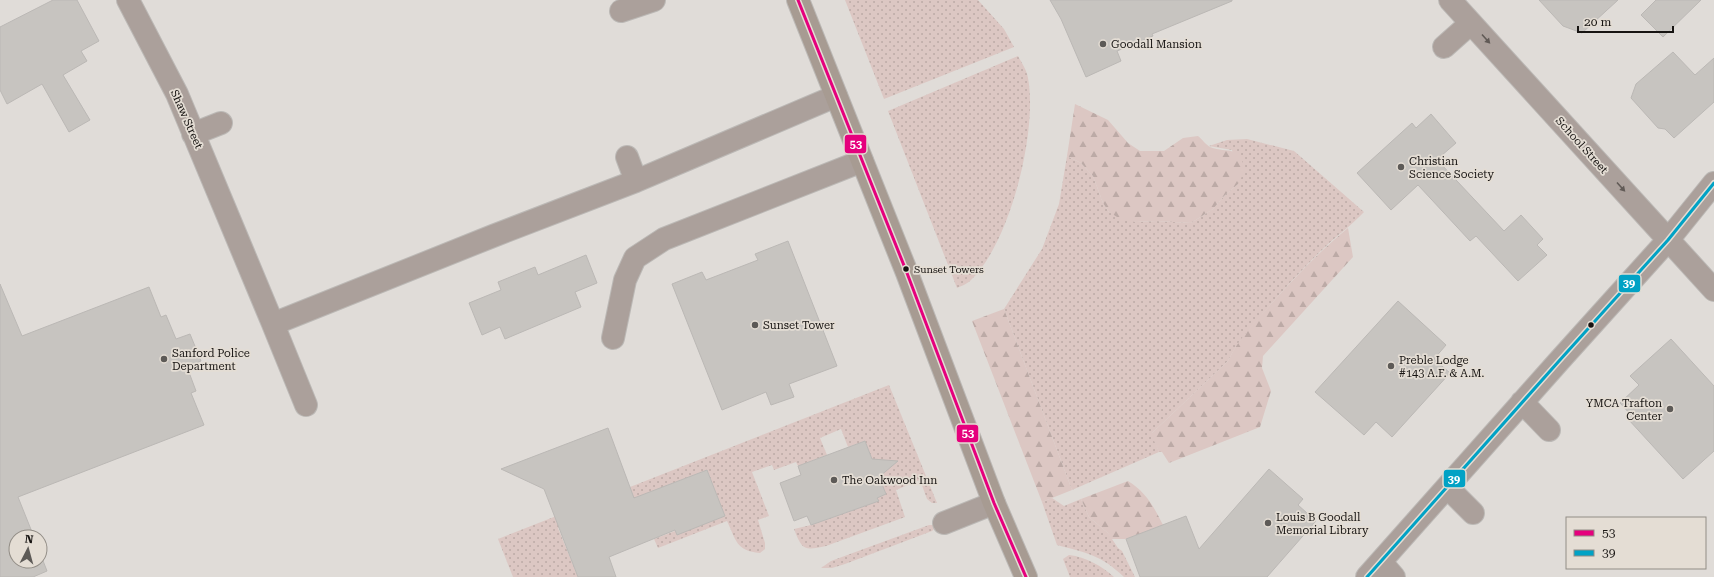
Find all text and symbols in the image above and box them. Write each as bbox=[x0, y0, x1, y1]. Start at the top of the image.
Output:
scale bar bbox=[1578, 8, 1673, 34]
text: 20 m bbox=[1584, 15, 1611, 29]
one-way arrow bbox=[1481, 34, 1491, 44]
place label: Goodall Mansion bbox=[1111, 38, 1202, 51]
marker: Goodall Mansion bbox=[1098, 39, 1108, 49]
street label: Shaw Street bbox=[168, 88, 205, 151]
street label: School Street bbox=[1553, 114, 1610, 176]
line badge: 53 bbox=[844, 134, 867, 154]
text: 53 bbox=[850, 138, 862, 151]
place label: Christian Science Society bbox=[1409, 155, 1494, 181]
marker: Christian Science Society bbox=[1396, 162, 1406, 172]
one-way arrow bbox=[1616, 182, 1625, 192]
marker: Sunset Towers bbox=[901, 264, 911, 274]
place label: Sunset Towers bbox=[914, 264, 984, 275]
line badge: 39 bbox=[1618, 274, 1641, 293]
text: 39 bbox=[1623, 277, 1635, 290]
place label: Sunset Tower bbox=[763, 319, 835, 332]
marker: Sunset Tower bbox=[750, 320, 760, 330]
unlabelled marker bbox=[1586, 320, 1596, 330]
place label: Sanford Police Department bbox=[172, 347, 250, 373]
marker: Sanford Police Department bbox=[159, 354, 169, 364]
place label: Preble Lodge #143 A.F. & A.M. bbox=[1399, 354, 1485, 380]
marker: Preble Lodge #143 A.F. & A.M. bbox=[1386, 361, 1396, 371]
place label: YMCA Trafton Center bbox=[1586, 397, 1662, 423]
marker: YMCA Trafton Center bbox=[1665, 404, 1675, 414]
line badge: 53 bbox=[956, 424, 979, 443]
text: 53 bbox=[962, 427, 974, 440]
line badge: 39 bbox=[1443, 469, 1466, 488]
text: 39 bbox=[1448, 473, 1460, 486]
place label: The Oakwood Inn bbox=[842, 474, 937, 487]
marker: The Oakwood Inn bbox=[829, 475, 839, 485]
place label: Louis B Goodall Memorial Library bbox=[1276, 511, 1369, 537]
legend bbox=[1566, 517, 1706, 569]
marker: Louis B Goodall Memorial Library bbox=[1263, 518, 1273, 528]
text: 53 bbox=[1602, 526, 1616, 540]
north arrow bbox=[8, 529, 48, 569]
text: N bbox=[24, 533, 34, 547]
text: 39 bbox=[1602, 546, 1616, 560]

